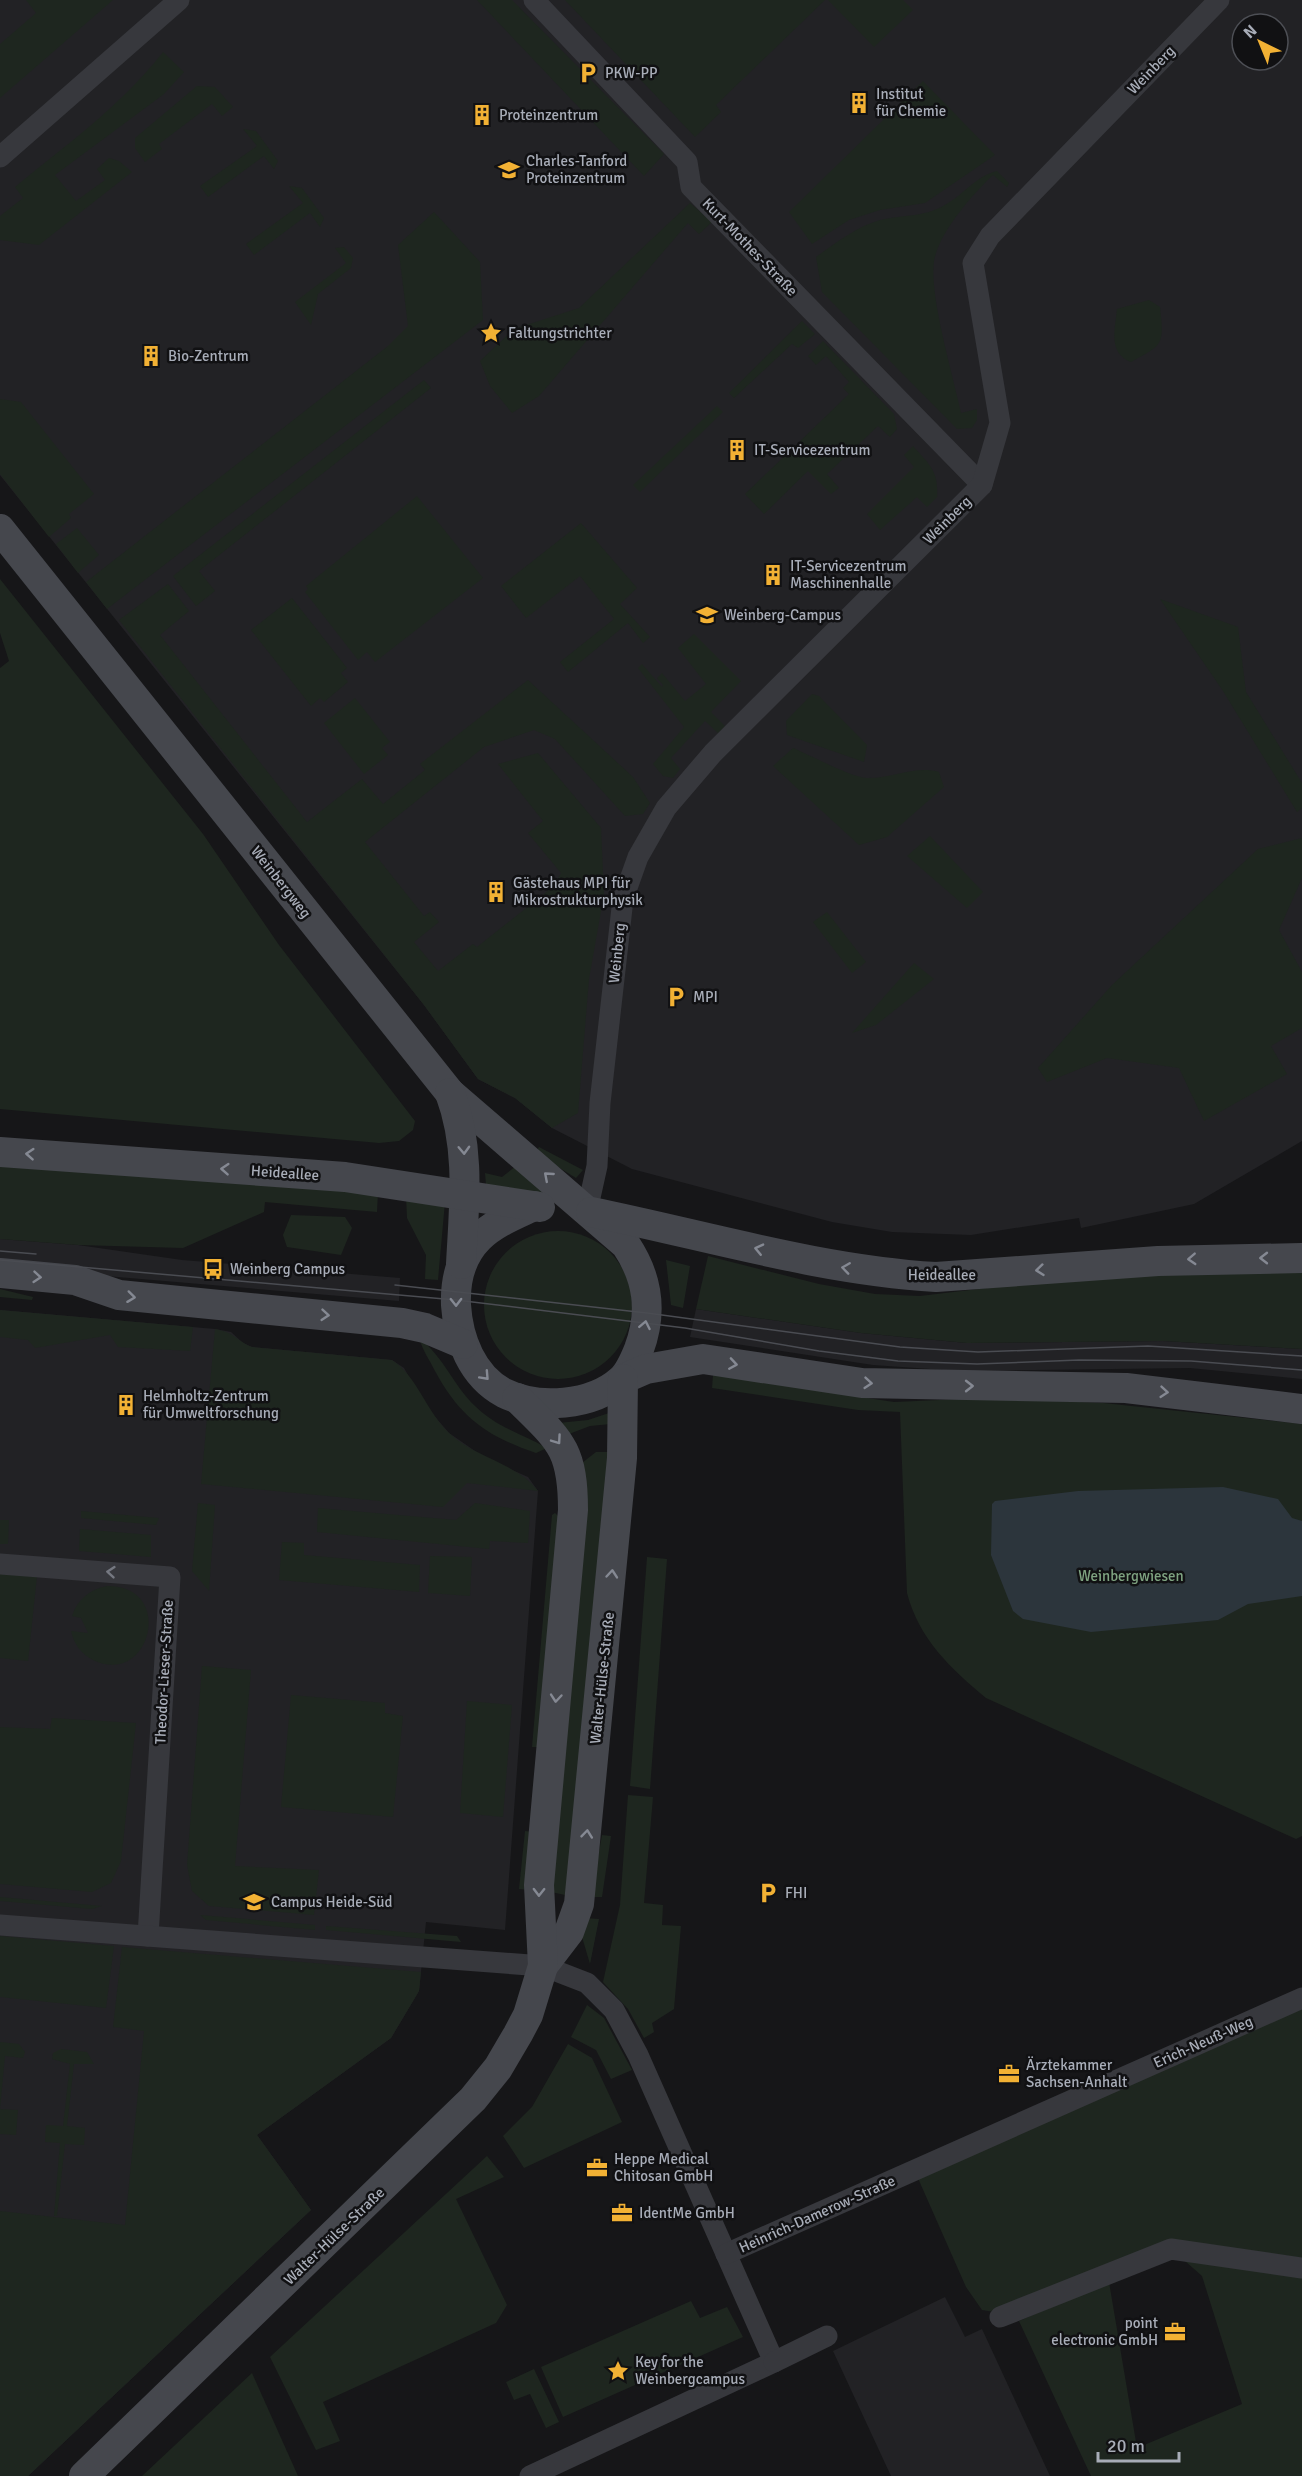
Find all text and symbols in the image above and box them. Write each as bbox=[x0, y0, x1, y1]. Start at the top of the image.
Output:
north arrow bbox=[1230, 12, 1290, 72]
text: N bbox=[1240, 21, 1261, 43]
street label: Weinberg bbox=[1123, 42, 1179, 98]
parking icon: PKW-PP bbox=[576, 61, 600, 85]
place label: PKW-PP bbox=[605, 64, 657, 82]
place label: Institut für Chemie bbox=[876, 85, 946, 120]
building icon: Institut für Chemie bbox=[847, 91, 871, 115]
building icon: Proteinzentrum bbox=[470, 103, 494, 127]
place label: Proteinzentrum bbox=[499, 106, 598, 124]
place label: Charles-Tanford Proteinzentrum bbox=[526, 152, 627, 187]
school or university icon: Charles-Tanford Proteinzentrum bbox=[497, 158, 521, 182]
street label: Kurt-Mothes-Straße bbox=[699, 194, 801, 300]
place icon: Faltungstrichter bbox=[479, 321, 503, 345]
place label: Faltungstrichter bbox=[508, 324, 612, 342]
building icon: Bio-Zentrum bbox=[139, 344, 163, 368]
place label: Bio-Zentrum bbox=[168, 347, 249, 365]
building icon: IT-Servicezentrum bbox=[725, 438, 749, 462]
place label: IT-Servicezentrum bbox=[754, 441, 870, 459]
street label: Weinberg bbox=[919, 492, 975, 548]
place label: IT-Servicezentrum Maschinenhalle bbox=[790, 557, 906, 592]
building icon: IT-Servicezentrum Maschinenhalle bbox=[761, 563, 785, 587]
school or university icon: Weinberg-Campus bbox=[695, 603, 719, 627]
place label: Weinberg-Campus bbox=[724, 606, 842, 624]
street label: Weinbergweg bbox=[247, 842, 315, 922]
place label: Gästehaus MPI für Mikrostrukturphysik bbox=[513, 874, 643, 909]
building icon: Gästehaus MPI für Mikrostrukturphysik bbox=[484, 880, 508, 904]
street label: Weinberg bbox=[605, 922, 629, 984]
parking icon: MPI bbox=[664, 985, 688, 1009]
place label: MPI bbox=[693, 988, 718, 1006]
one-way arrow bbox=[457, 1145, 470, 1154]
one-way arrow bbox=[26, 1148, 35, 1161]
one-way arrow bbox=[220, 1162, 229, 1175]
street label: Heideallee bbox=[250, 1162, 320, 1184]
one-way arrow bbox=[544, 1172, 555, 1183]
one-way arrow bbox=[754, 1243, 764, 1256]
one-way arrow bbox=[1259, 1252, 1268, 1264]
one-way arrow bbox=[1187, 1253, 1196, 1266]
bus stop icon: Weinberg Campus bbox=[201, 1257, 225, 1281]
place label: Weinberg Campus bbox=[230, 1260, 346, 1278]
one-way arrow bbox=[841, 1262, 850, 1274]
one-way arrow bbox=[1035, 1263, 1044, 1276]
street label: Heideallee bbox=[908, 1266, 976, 1284]
one-way arrow bbox=[33, 1270, 42, 1283]
one-way arrow bbox=[126, 1290, 135, 1303]
one-way arrow bbox=[450, 1298, 463, 1307]
one-way arrow bbox=[320, 1308, 329, 1321]
one-way arrow bbox=[638, 1320, 651, 1330]
one-way arrow bbox=[729, 1357, 738, 1369]
one-way arrow bbox=[477, 1369, 488, 1380]
one-way arrow bbox=[863, 1376, 872, 1389]
one-way arrow bbox=[965, 1380, 974, 1392]
one-way arrow bbox=[1159, 1385, 1168, 1398]
place label: Helmholtz-Zentrum für Umweltforschung bbox=[143, 1387, 279, 1422]
building icon: Helmholtz-Zentrum für Umweltforschung bbox=[114, 1393, 138, 1417]
one-way arrow bbox=[550, 1433, 561, 1444]
one-way arrow bbox=[107, 1566, 116, 1579]
park label: Weinbergwiesen bbox=[1078, 1567, 1184, 1585]
one-way arrow bbox=[605, 1569, 618, 1578]
street label: Theodor-Lieser-Straße bbox=[151, 1599, 177, 1745]
street label: Walter-Hülse-Straße bbox=[586, 1611, 618, 1745]
one-way arrow bbox=[550, 1693, 563, 1702]
one-way arrow bbox=[580, 1830, 592, 1839]
parking icon: FHI bbox=[756, 1881, 780, 1905]
place label: FHI bbox=[785, 1884, 807, 1902]
one-way arrow bbox=[533, 1887, 545, 1896]
school or university icon: Campus Heide-Süd bbox=[242, 1890, 266, 1914]
place label: Campus Heide-Süd bbox=[271, 1893, 392, 1911]
street label: Erich-Neuß-Weg bbox=[1150, 2012, 1256, 2072]
place label: Ärztekammer Sachsen-Anhalt bbox=[1026, 2056, 1127, 2091]
office icon: Ärztekammer Sachsen-Anhalt bbox=[997, 2062, 1021, 2086]
place label: Heppe Medical Chitosan GmbH bbox=[614, 2150, 713, 2185]
office icon: Heppe Medical Chitosan GmbH bbox=[585, 2156, 609, 2180]
street label: Heinrich-Damerow-Straße bbox=[736, 2171, 898, 2257]
street label: Walter-Hülse-Straße bbox=[280, 2183, 388, 2289]
office icon: IdentMe GmbH bbox=[610, 2201, 634, 2225]
place label: IdentMe GmbH bbox=[639, 2204, 735, 2222]
place label: point electronic GmbH bbox=[1051, 2314, 1158, 2349]
office icon: point electronic GmbH bbox=[1163, 2320, 1187, 2344]
place label: Key for the Weinbergcampus bbox=[635, 2353, 745, 2388]
place icon: Key for the Weinbergcampus bbox=[606, 2359, 630, 2383]
scale bar bbox=[1098, 2425, 1179, 2463]
text: 20 m bbox=[1107, 2435, 1145, 2457]

